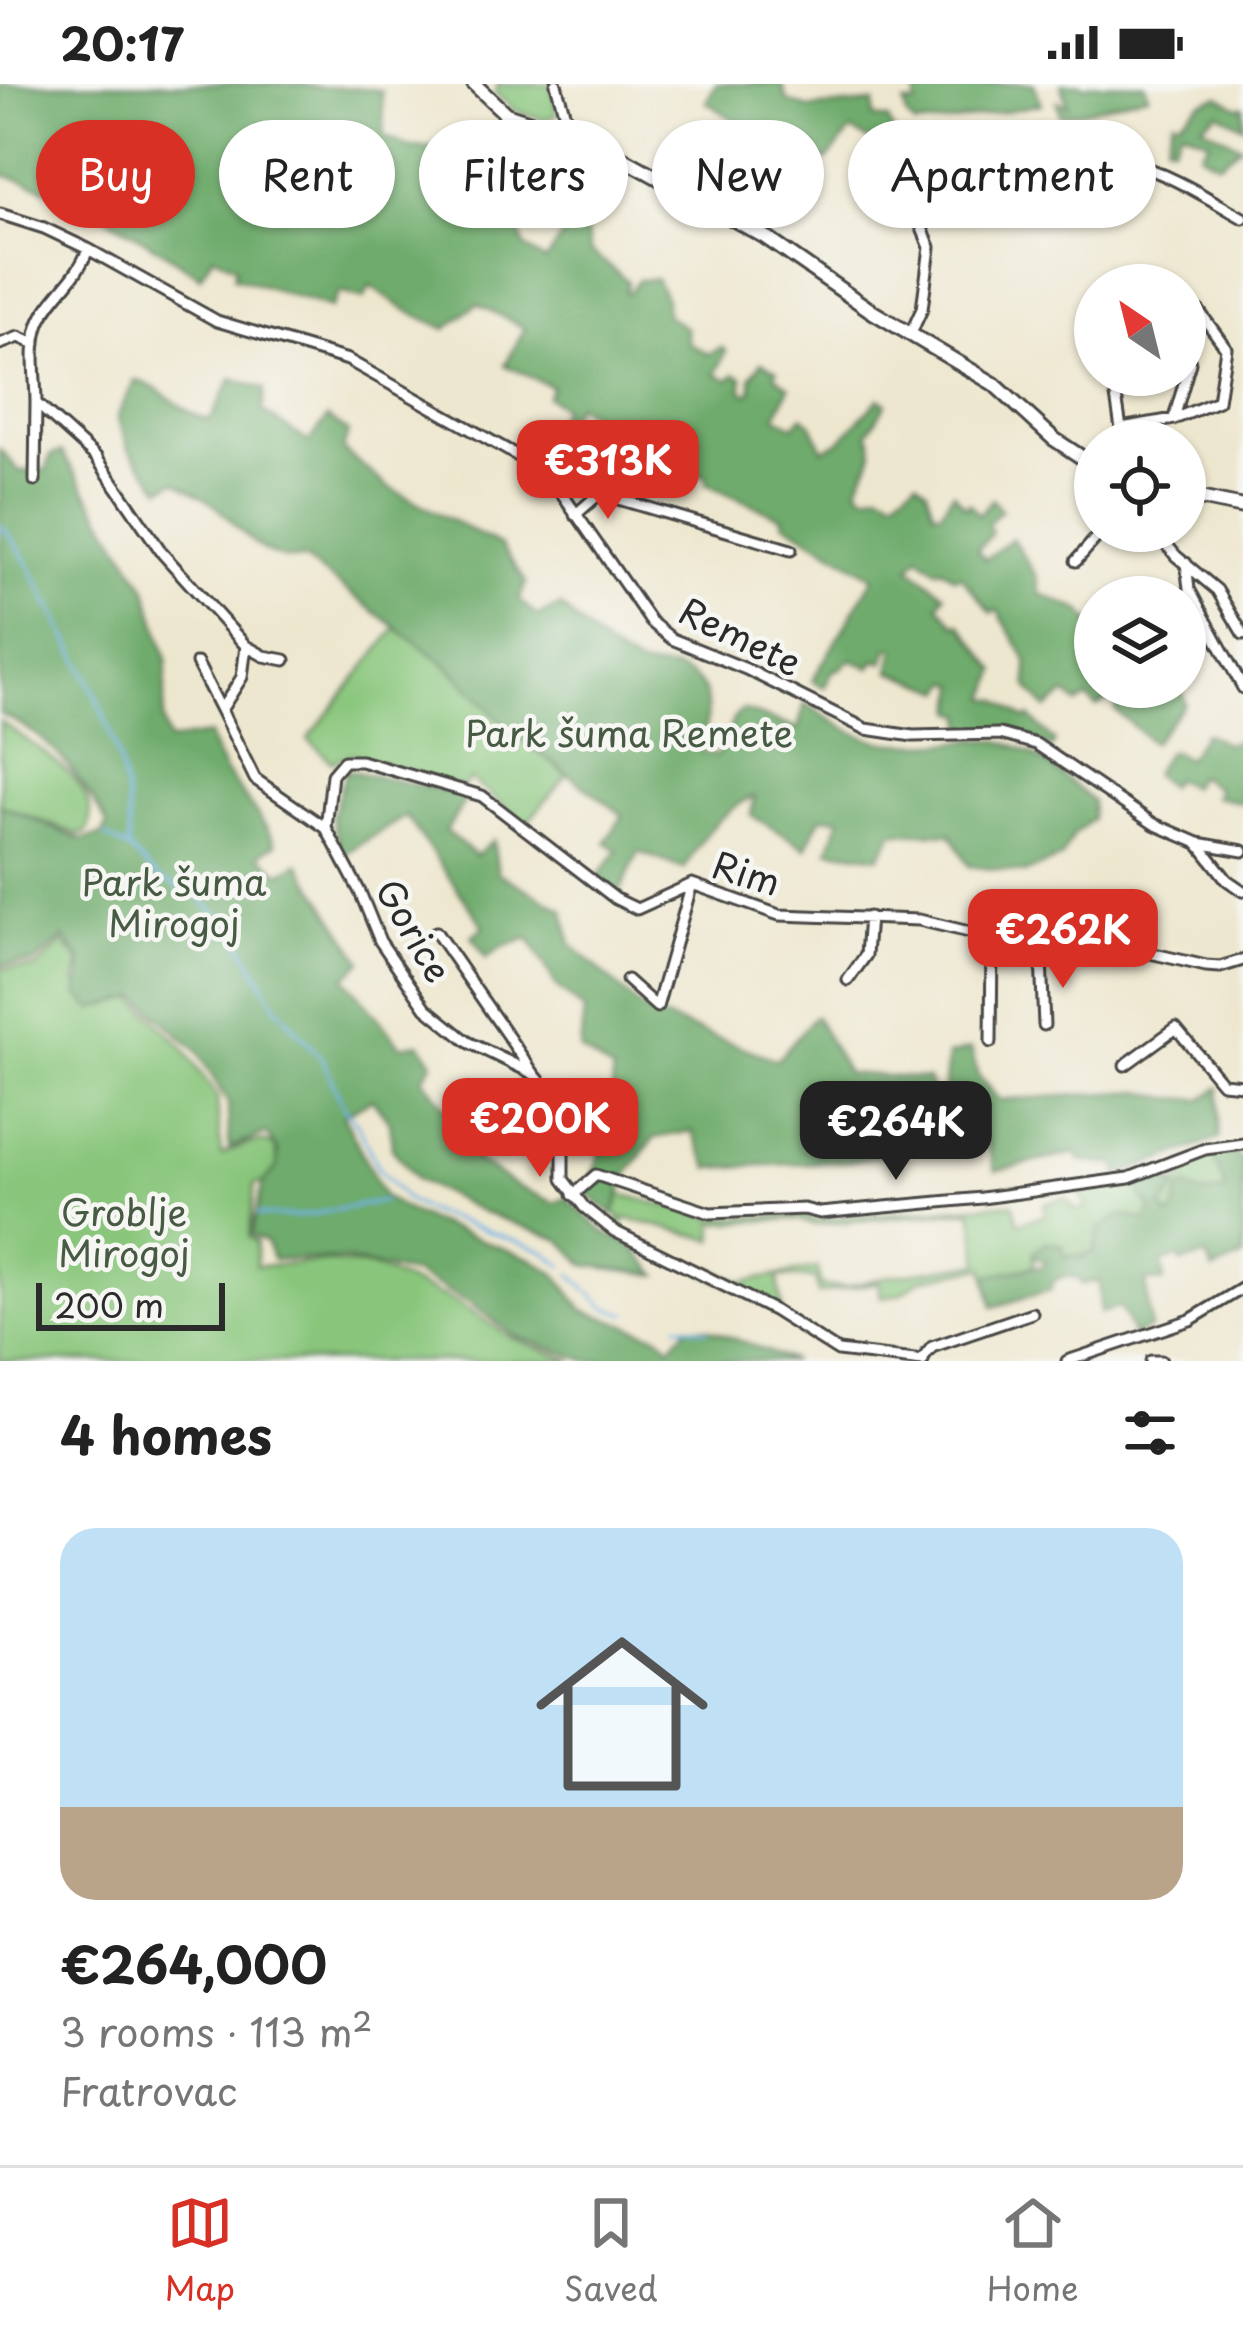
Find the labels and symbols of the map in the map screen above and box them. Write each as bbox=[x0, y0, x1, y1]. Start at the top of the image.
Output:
north arrow bbox=[1074, 264, 1206, 396]
pin: €313K bbox=[524, 420, 692, 522]
street label: Remete bbox=[670, 582, 811, 688]
park label: Park šuma Remete bbox=[465, 705, 793, 759]
street label: Rim bbox=[706, 836, 787, 908]
park label: Park šuma Mirogoj bbox=[82, 854, 267, 949]
street label: Gorice bbox=[363, 868, 466, 992]
pin: €262K bbox=[979, 889, 1147, 991]
pin: €200K bbox=[456, 1078, 624, 1180]
pin: €264K bbox=[812, 1081, 980, 1183]
park label: Groblje Mirogoj bbox=[58, 1184, 190, 1279]
scale bar bbox=[36, 1277, 225, 1330]

